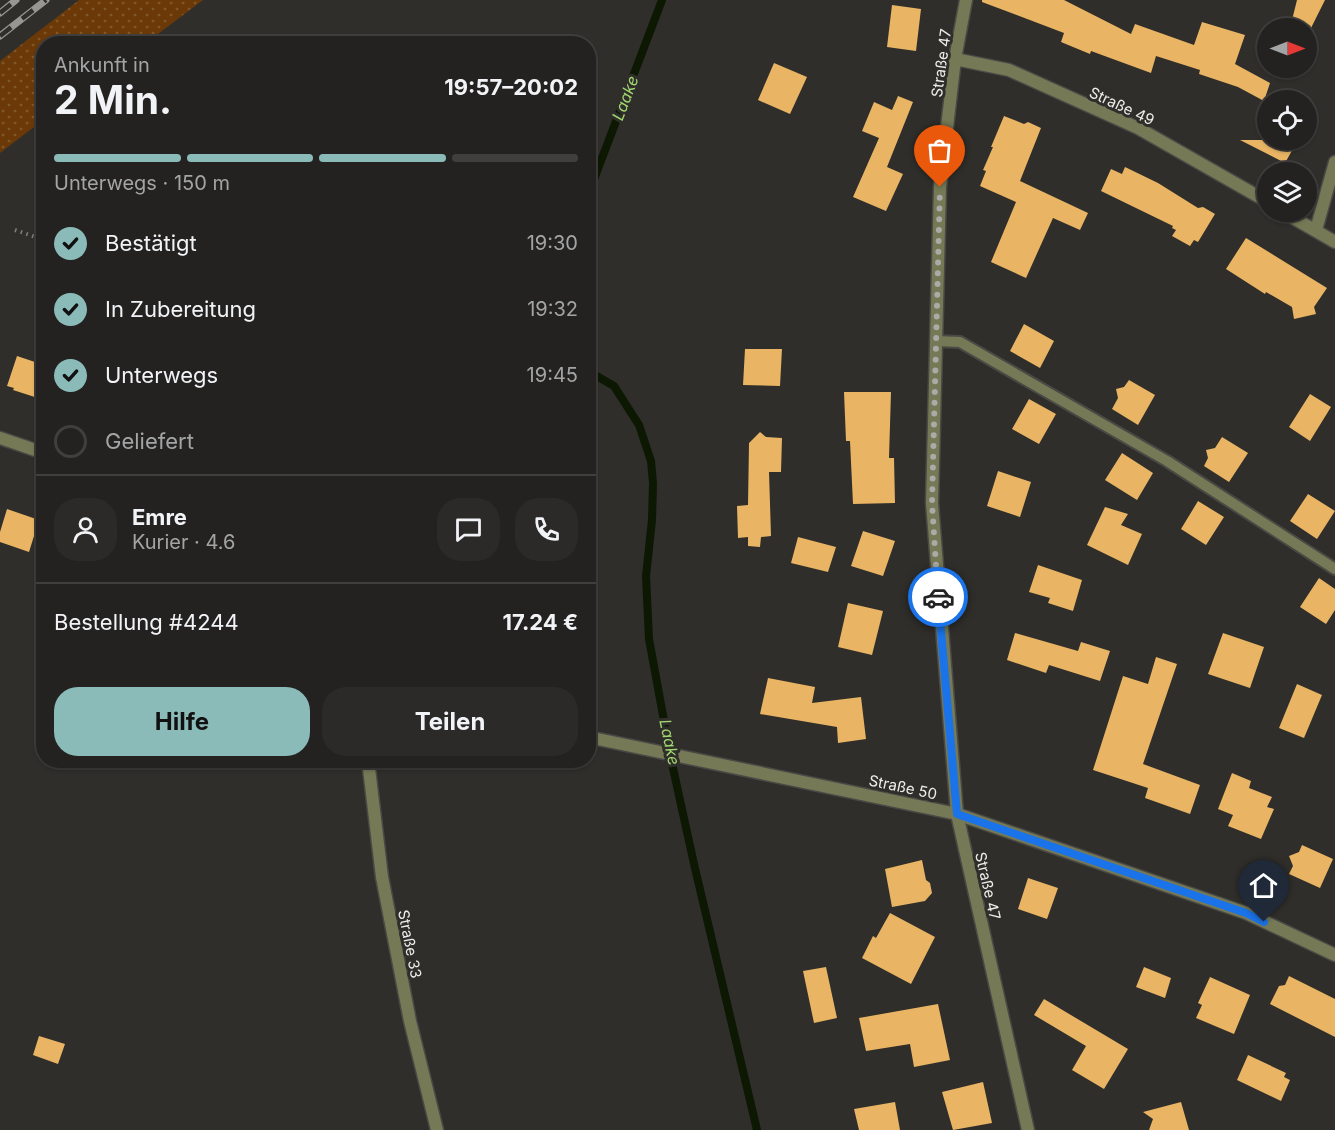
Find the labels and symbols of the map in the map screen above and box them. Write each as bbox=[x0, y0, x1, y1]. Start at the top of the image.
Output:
north arrow bbox=[1257, 18, 1317, 78]
street label: Straße 47 bbox=[927, 28, 955, 98]
water label: Laake bbox=[607, 73, 643, 123]
street label: Straße 49 bbox=[1086, 83, 1158, 129]
pin bbox=[914, 125, 965, 187]
courier bbox=[908, 567, 968, 627]
water label: Laake bbox=[655, 717, 685, 767]
street label: Straße 50 bbox=[867, 770, 939, 804]
street label: Straße 47 bbox=[971, 850, 1005, 922]
pin bbox=[1238, 860, 1289, 922]
street label: Straße 33 bbox=[394, 908, 426, 980]

